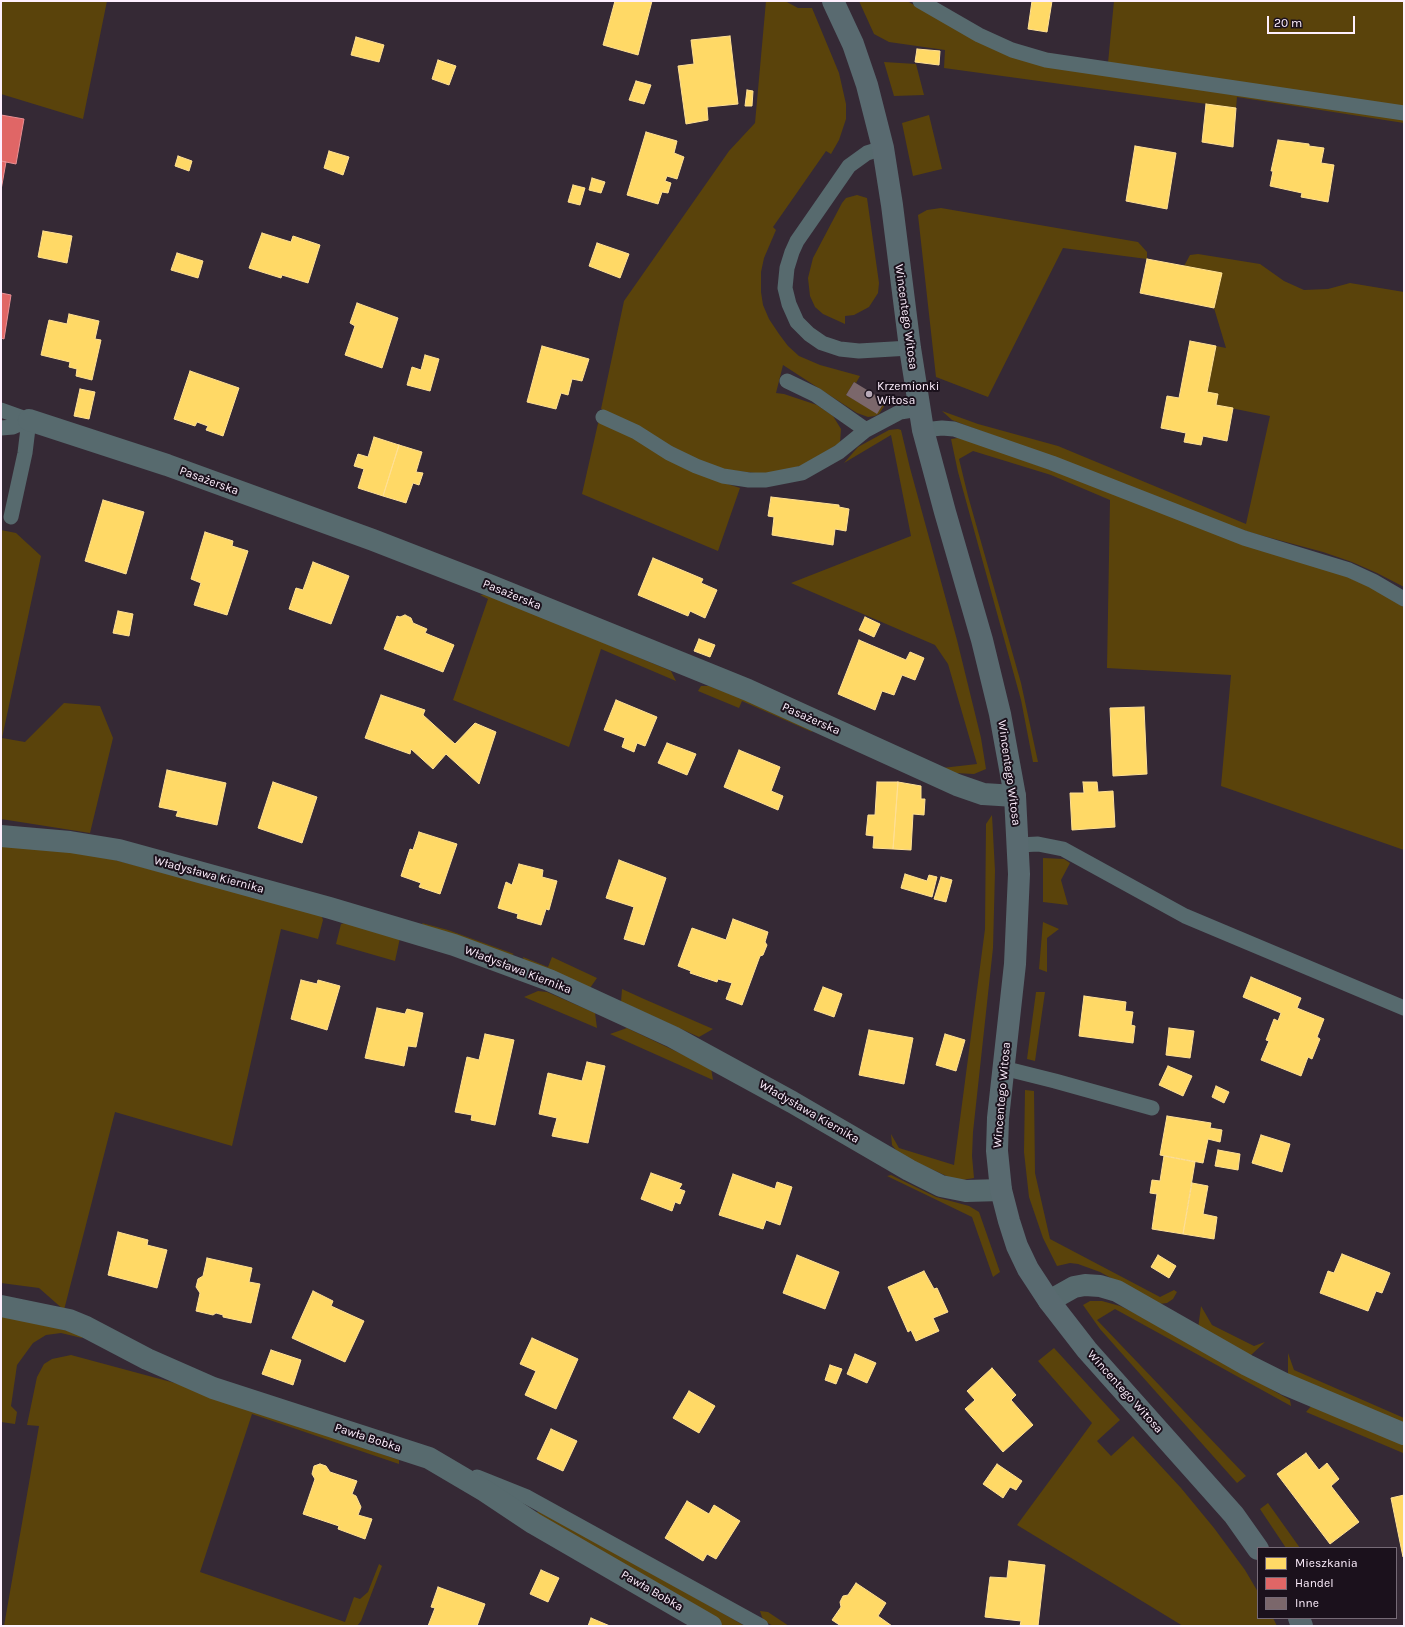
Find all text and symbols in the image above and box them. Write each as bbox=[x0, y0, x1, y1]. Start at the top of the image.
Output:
scale bar bbox=[1269, 8, 1357, 34]
text: 20 m bbox=[1274, 16, 1302, 30]
street label: Wincentego Witosa bbox=[891, 263, 921, 371]
place label: Krzemionki Witosa bbox=[877, 380, 939, 408]
marker: Krzemionki Witosa bbox=[864, 389, 874, 399]
street label: Pasażerska bbox=[177, 464, 241, 498]
street label: Pasażerska bbox=[481, 577, 543, 613]
street label: Pasażerska bbox=[780, 700, 842, 738]
street label: Wincentego Witosa bbox=[994, 719, 1024, 827]
street label: Władysława Kiernika bbox=[152, 853, 266, 897]
street label: Władysława Kiernika bbox=[463, 943, 573, 997]
street label: Wincentego Witosa bbox=[990, 1041, 1014, 1149]
street label: Władysława Kiernika bbox=[756, 1077, 862, 1147]
street label: Wincentego Witosa bbox=[1084, 1348, 1166, 1436]
street label: Pawła Bobka bbox=[333, 1420, 403, 1456]
legend bbox=[1257, 1547, 1397, 1619]
text: Mieszkania bbox=[1295, 1556, 1358, 1570]
street label: Pawła Bobka bbox=[618, 1567, 686, 1615]
text: Handel bbox=[1295, 1576, 1334, 1590]
text: Inne bbox=[1295, 1596, 1319, 1610]

